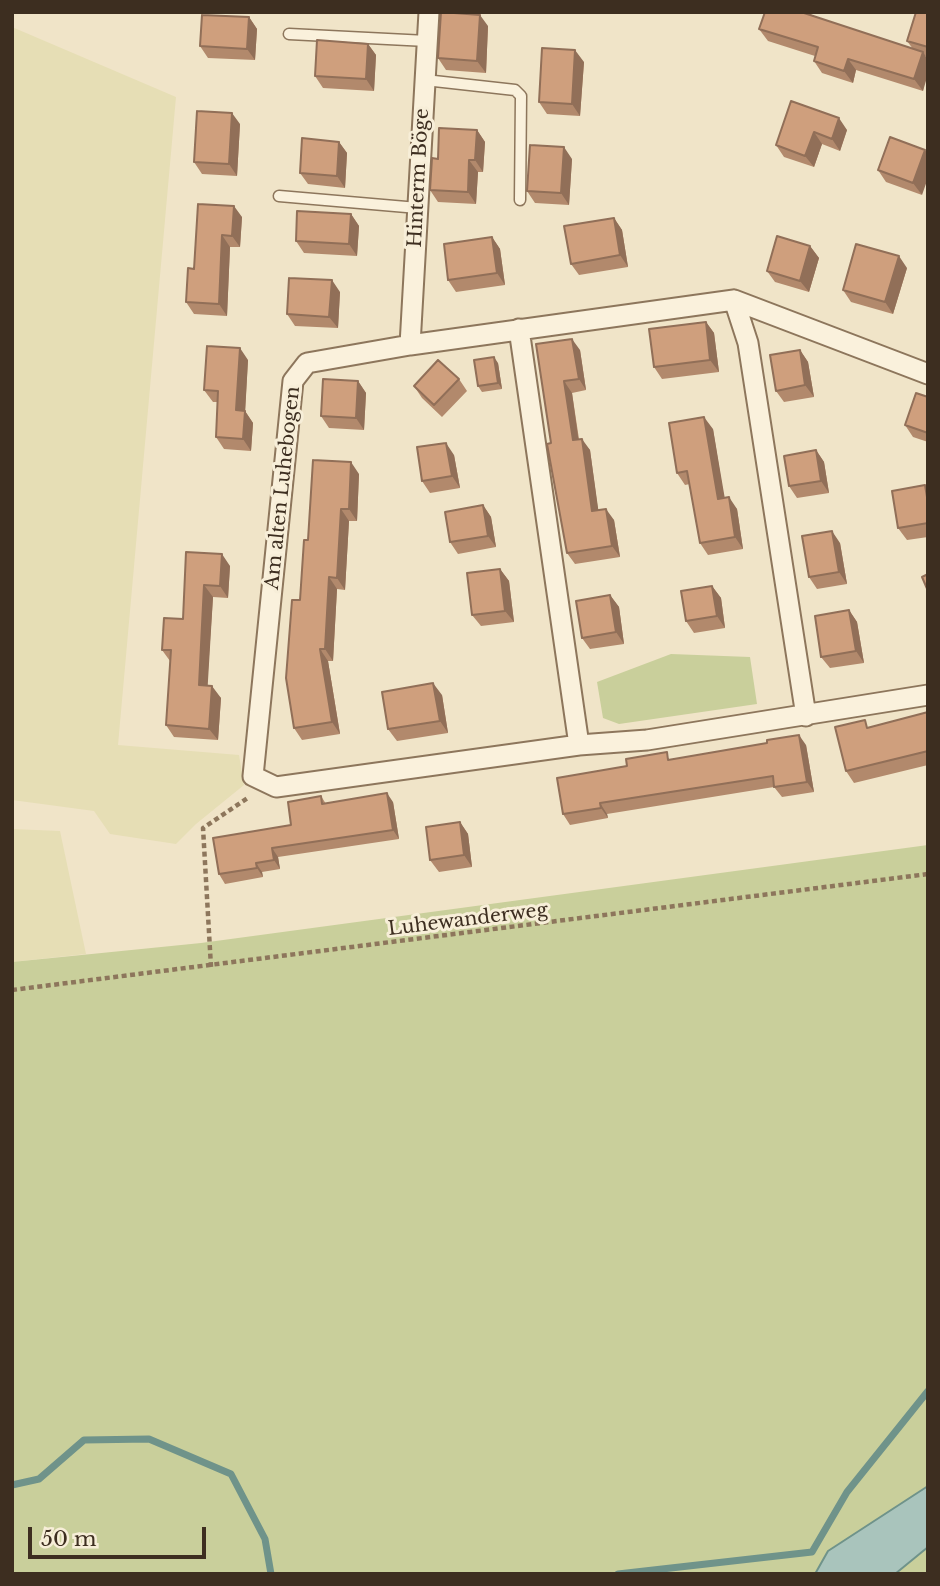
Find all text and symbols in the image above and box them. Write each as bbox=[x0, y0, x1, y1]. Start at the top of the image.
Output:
street label: Hinterm Böge bbox=[404, 108, 434, 248]
street label: Am alten Luhebogen bbox=[261, 385, 305, 591]
street label: Luhewanderweg bbox=[387, 899, 549, 941]
scale bar bbox=[32, 1512, 210, 1556]
text: 50 m bbox=[41, 1526, 96, 1552]

